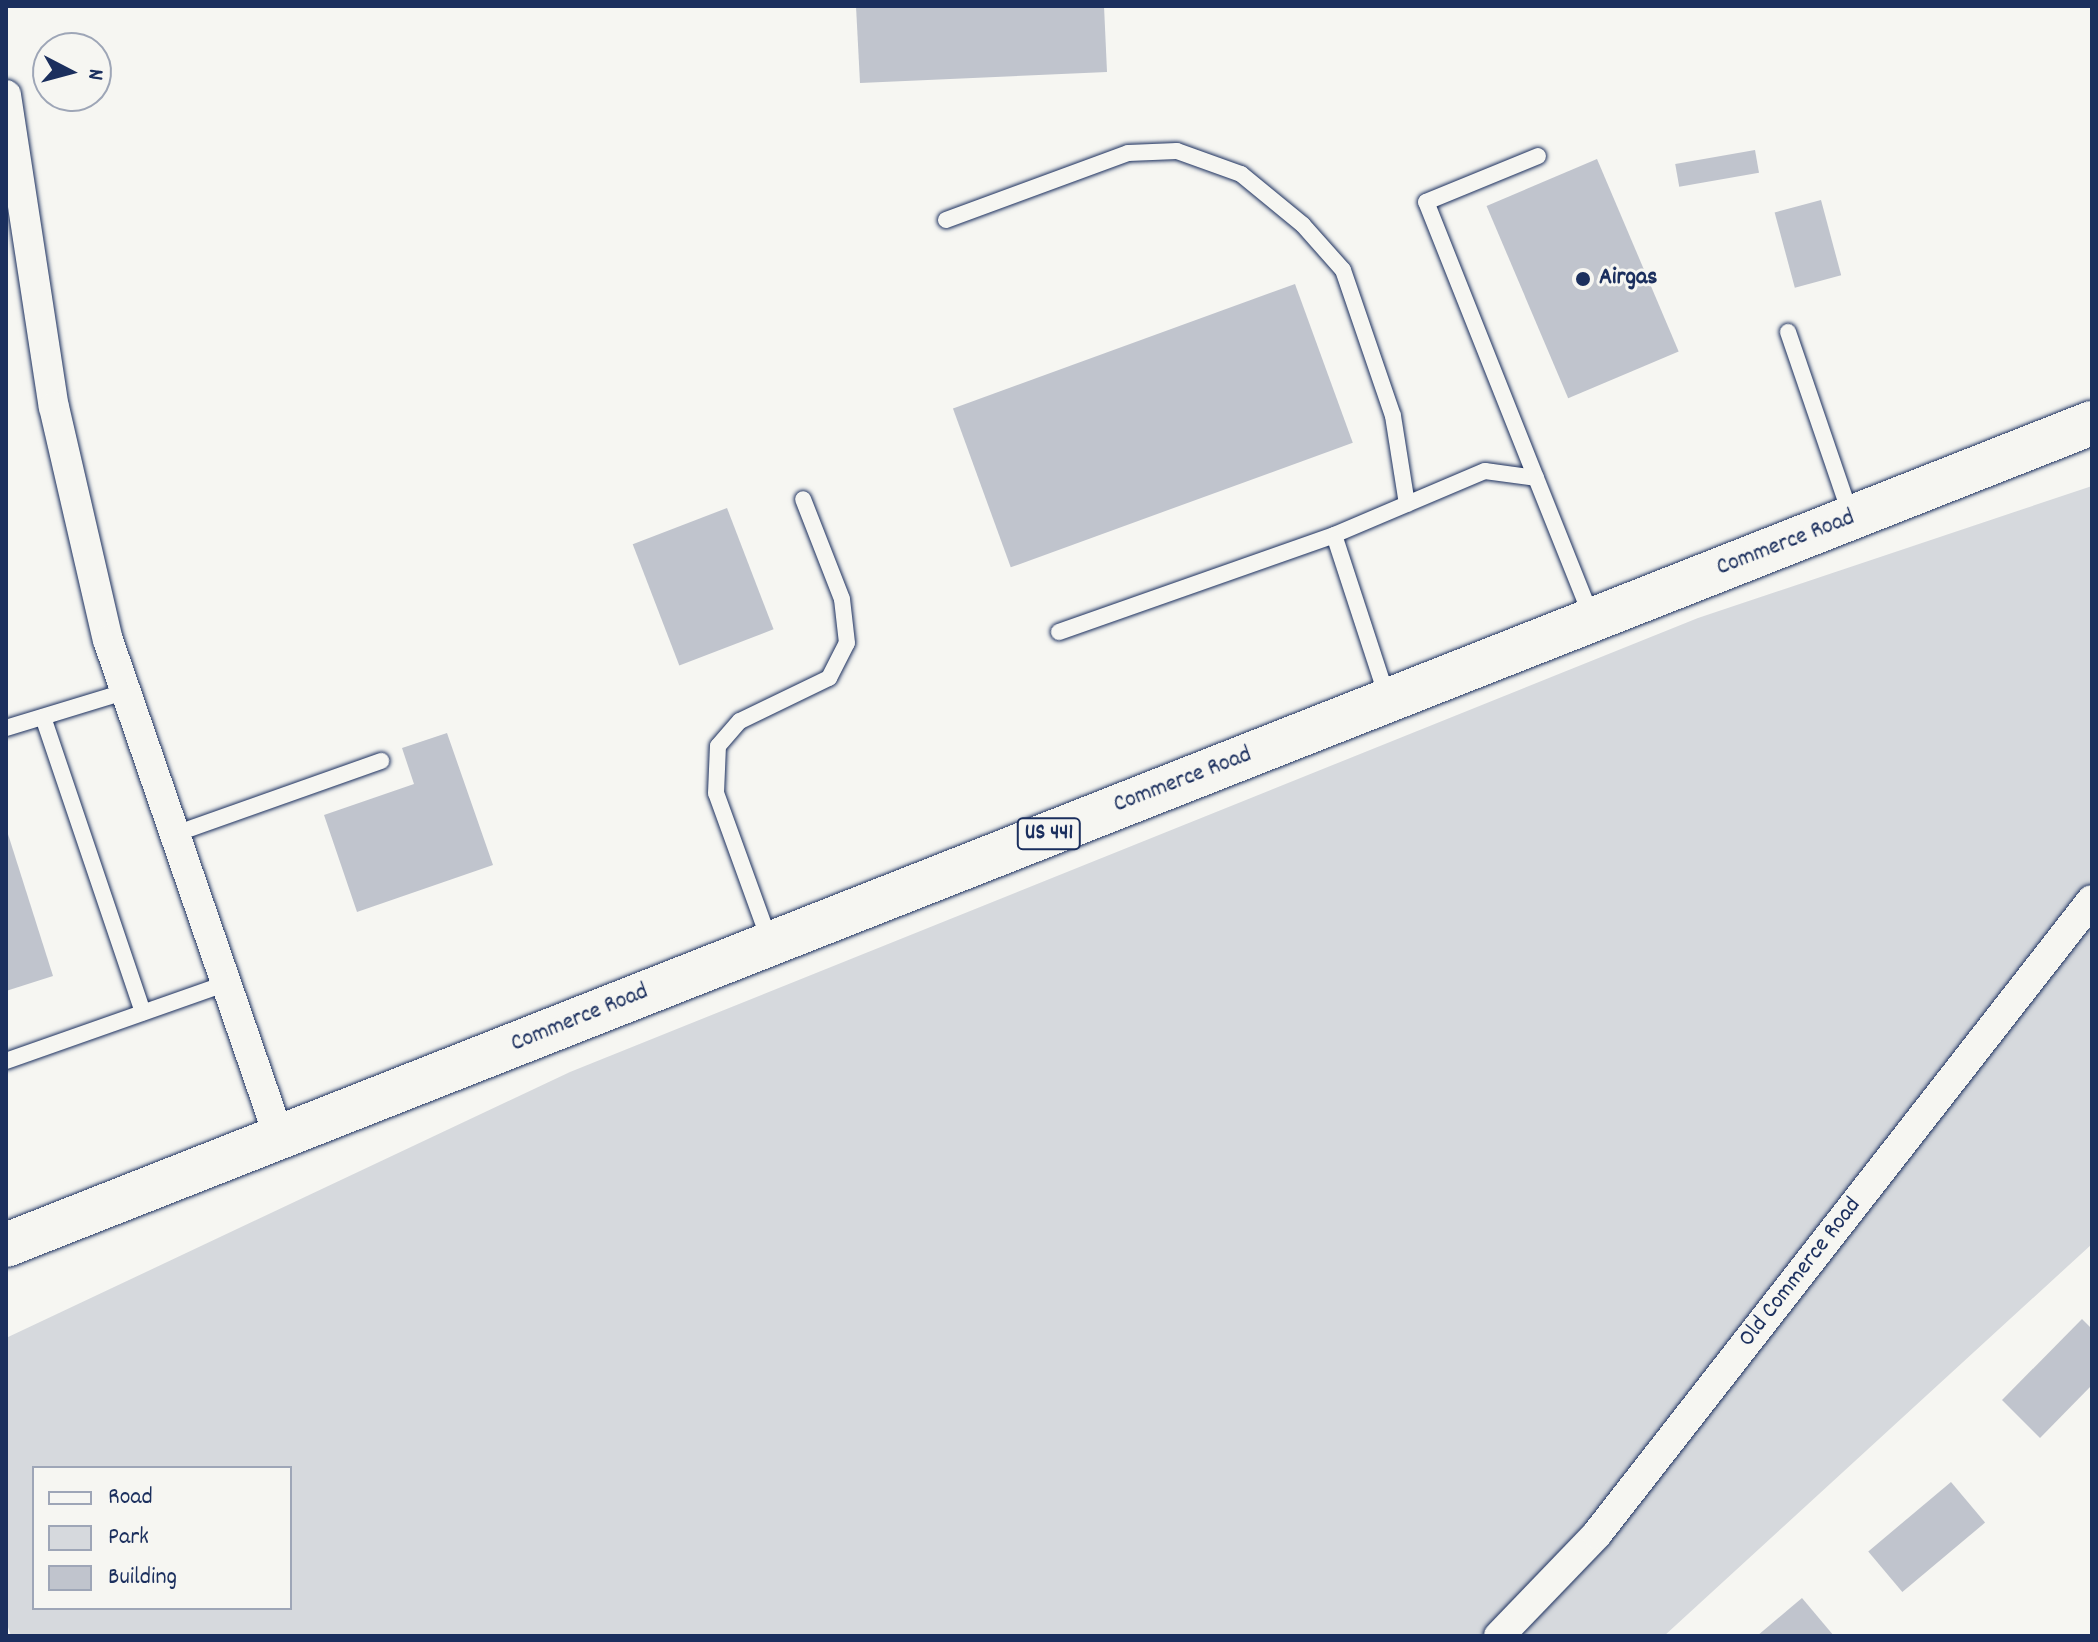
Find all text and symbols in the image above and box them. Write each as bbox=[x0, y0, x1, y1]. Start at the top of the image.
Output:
north arrow bbox=[32, 32, 112, 112]
text: N bbox=[78, 67, 110, 81]
place label: Airgas bbox=[1599, 265, 1657, 293]
marker: Airgas bbox=[1574, 270, 1592, 288]
street label: Commerce Road bbox=[1713, 504, 1859, 584]
street label: Commerce Road bbox=[1110, 741, 1256, 821]
road number: US 441 bbox=[1015, 816, 1083, 852]
street label: Commerce Road bbox=[507, 978, 653, 1060]
street label: Old Commerce Road bbox=[1734, 1193, 1868, 1353]
legend bbox=[32, 1466, 292, 1610]
text: Road bbox=[108, 1481, 153, 1515]
text: Park bbox=[108, 1521, 149, 1555]
text: Building bbox=[108, 1561, 177, 1595]

